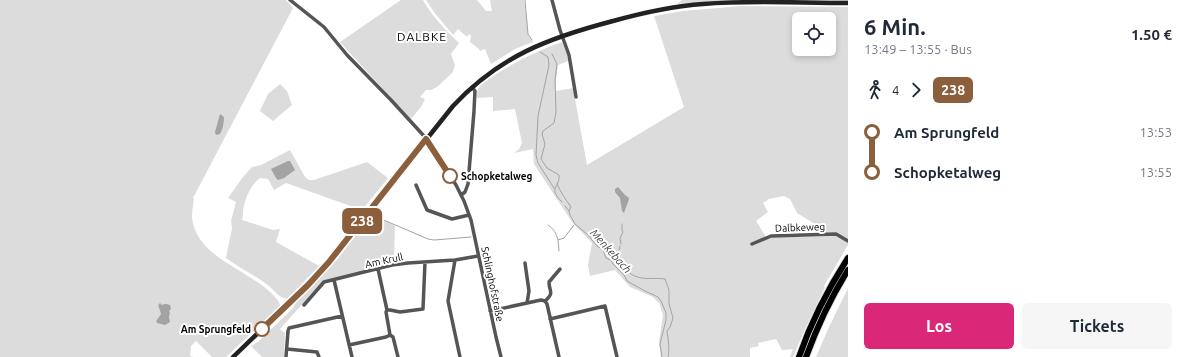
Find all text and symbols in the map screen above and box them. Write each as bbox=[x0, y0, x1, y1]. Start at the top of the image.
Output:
map controls bbox=[792, 12, 836, 56]
button: locate bbox=[792, 12, 836, 56]
text: 6 Min. bbox=[864, 14, 926, 39]
text: 1.50 € bbox=[1131, 26, 1172, 43]
district label: DALBKE bbox=[397, 30, 447, 43]
text: 13:49 – 13:55 · Bus bbox=[864, 42, 972, 56]
icon: walk bbox=[864, 79, 886, 101]
icon: forward bbox=[905, 79, 927, 101]
text: 238 bbox=[941, 82, 965, 98]
text: 4 bbox=[892, 83, 899, 97]
text: Am Sprungfeld bbox=[894, 124, 999, 141]
text: 13:53 bbox=[1139, 125, 1172, 139]
text: Schopketalweg bbox=[894, 164, 1001, 181]
text: 13:55 bbox=[1139, 165, 1172, 179]
marker: Schopketalweg bbox=[442, 168, 458, 184]
place label: Schopketalweg bbox=[461, 171, 533, 182]
line badge: 238 bbox=[339, 208, 385, 234]
text: 238 bbox=[350, 213, 374, 229]
street label: Dalbkeweg bbox=[775, 221, 825, 234]
water label: Menkebach bbox=[588, 227, 634, 275]
street label: Schlinghofstraße bbox=[479, 246, 506, 323]
street label: Am Krull bbox=[364, 251, 404, 270]
button: Los bbox=[864, 303, 1014, 349]
button: Tickets bbox=[1022, 303, 1172, 349]
marker: Am Sprungfeld bbox=[254, 321, 270, 337]
place label: Am Sprungfeld bbox=[181, 324, 251, 335]

